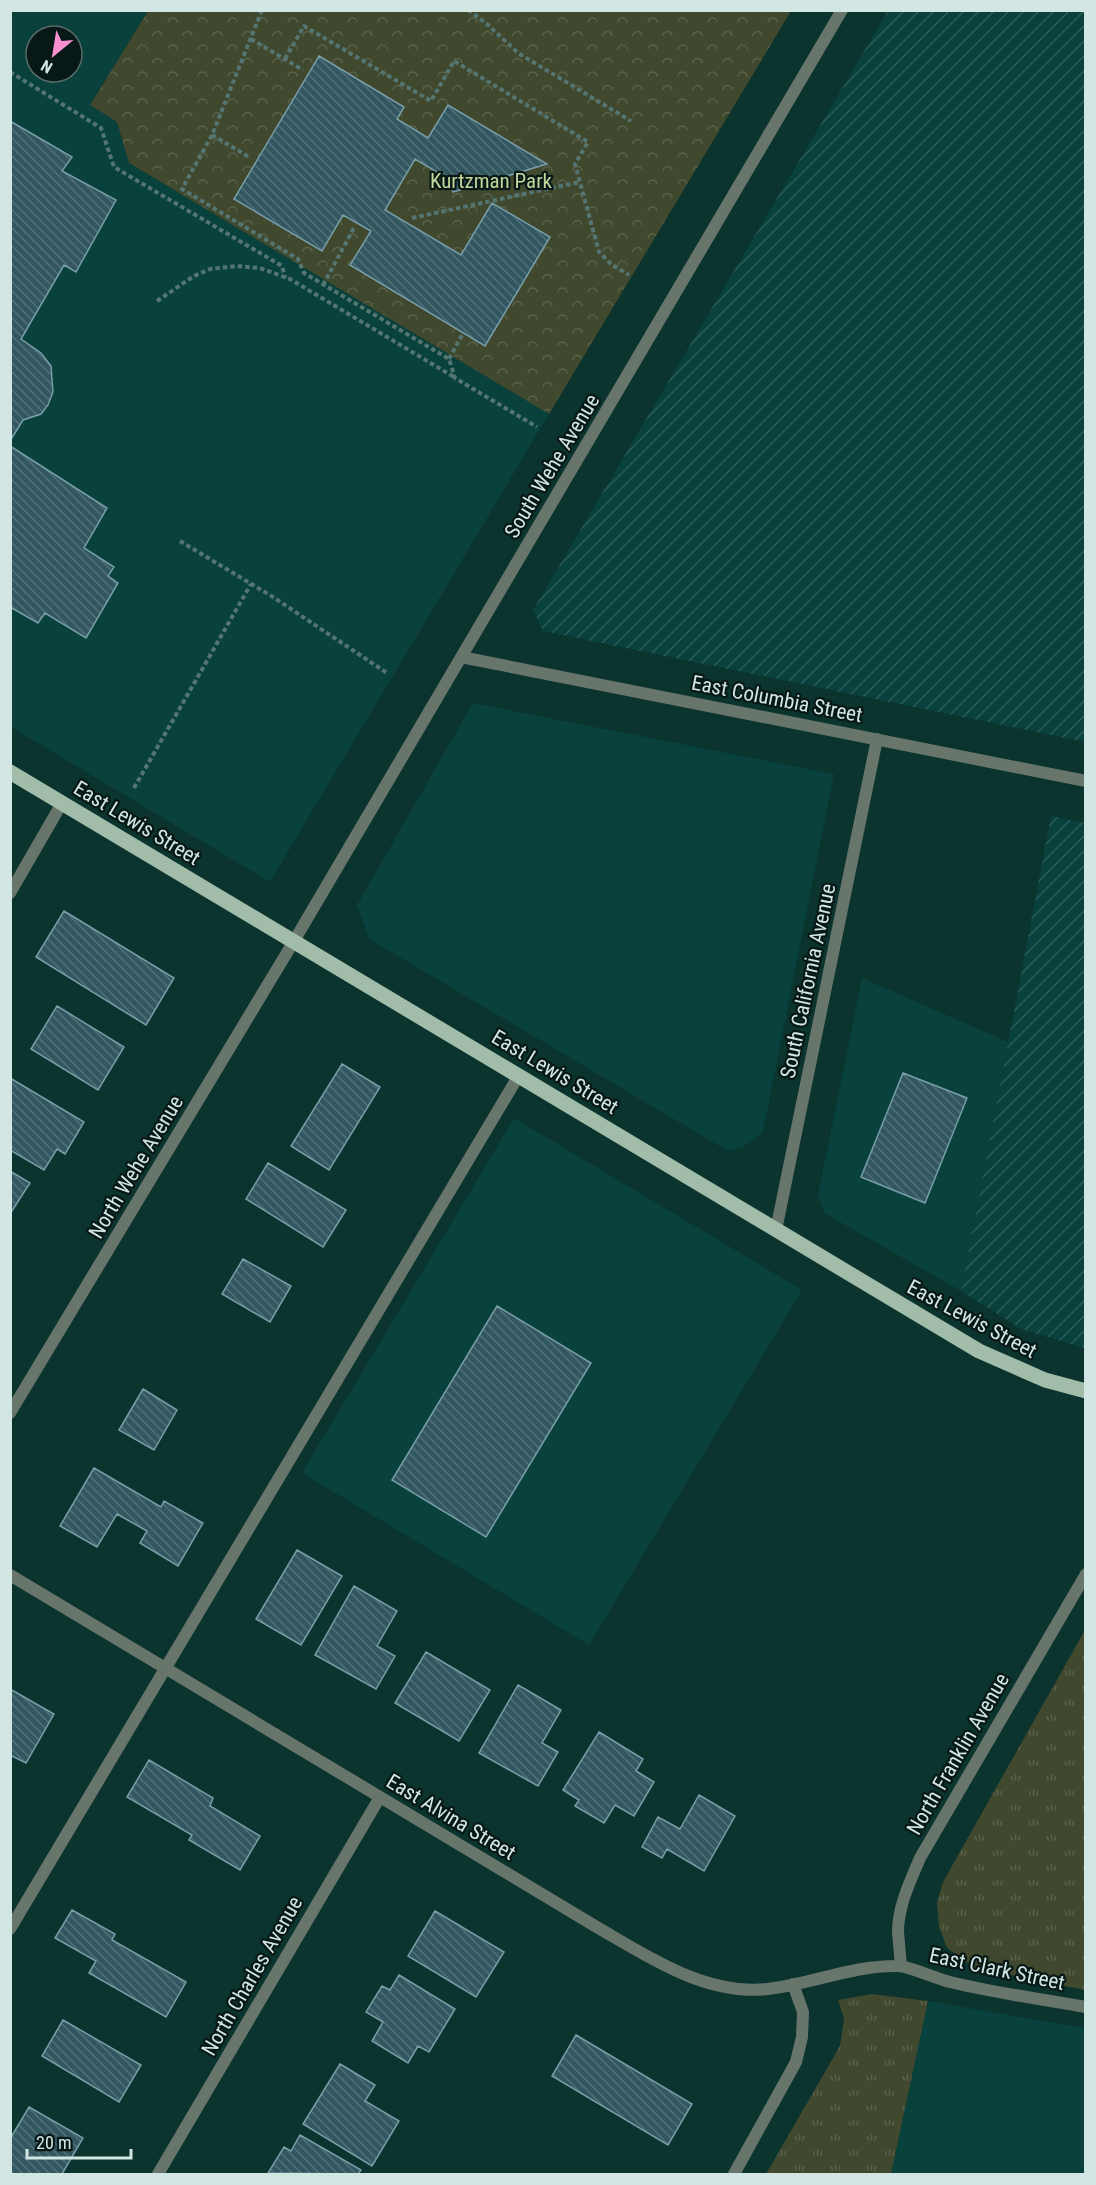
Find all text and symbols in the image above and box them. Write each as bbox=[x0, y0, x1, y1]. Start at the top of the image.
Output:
north arrow bbox=[24, 24, 84, 84]
text: N bbox=[38, 56, 56, 77]
park label: Kurtzman Park bbox=[430, 169, 553, 193]
street label: South Wehe Avenue bbox=[500, 390, 604, 542]
street label: East Columbia Street bbox=[690, 671, 864, 727]
street label: East Lewis Street bbox=[70, 776, 204, 870]
street label: South California Avenue bbox=[776, 881, 840, 1080]
street label: East Lewis Street bbox=[488, 1025, 622, 1119]
street label: North Wehe Avenue bbox=[84, 1091, 188, 1243]
street label: East Lewis Street bbox=[903, 1275, 1041, 1363]
street label: North Franklin Avenue bbox=[902, 1669, 1014, 1839]
street label: East Alvina Street bbox=[382, 1769, 520, 1865]
street label: North Charles Avenue bbox=[197, 1892, 307, 2060]
street label: East Clark Street bbox=[927, 1943, 1067, 1995]
scale bar bbox=[27, 2122, 130, 2160]
text: 20 m bbox=[36, 2132, 71, 2153]

